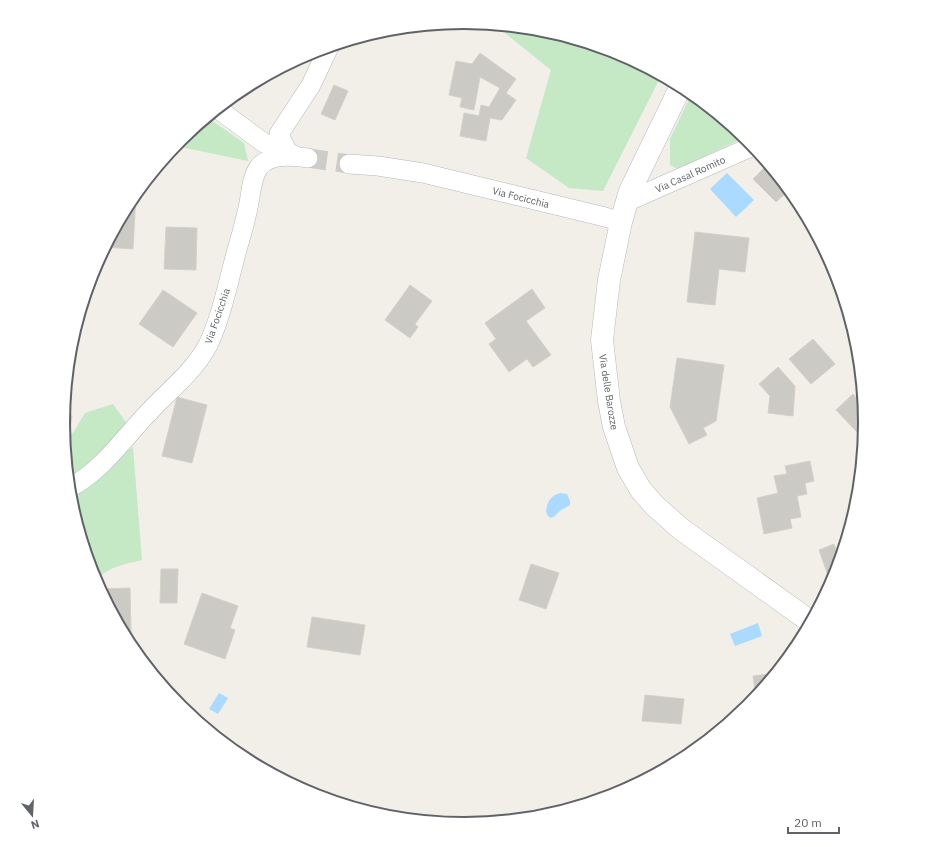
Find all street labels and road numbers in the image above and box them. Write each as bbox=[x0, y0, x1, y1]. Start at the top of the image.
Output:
street label: Via Casal Romito bbox=[653, 153, 728, 196]
street label: Via Focicchia bbox=[491, 184, 551, 211]
street label: Via Focicchia bbox=[202, 286, 233, 346]
street label: Via delle Barozze bbox=[596, 353, 621, 431]

